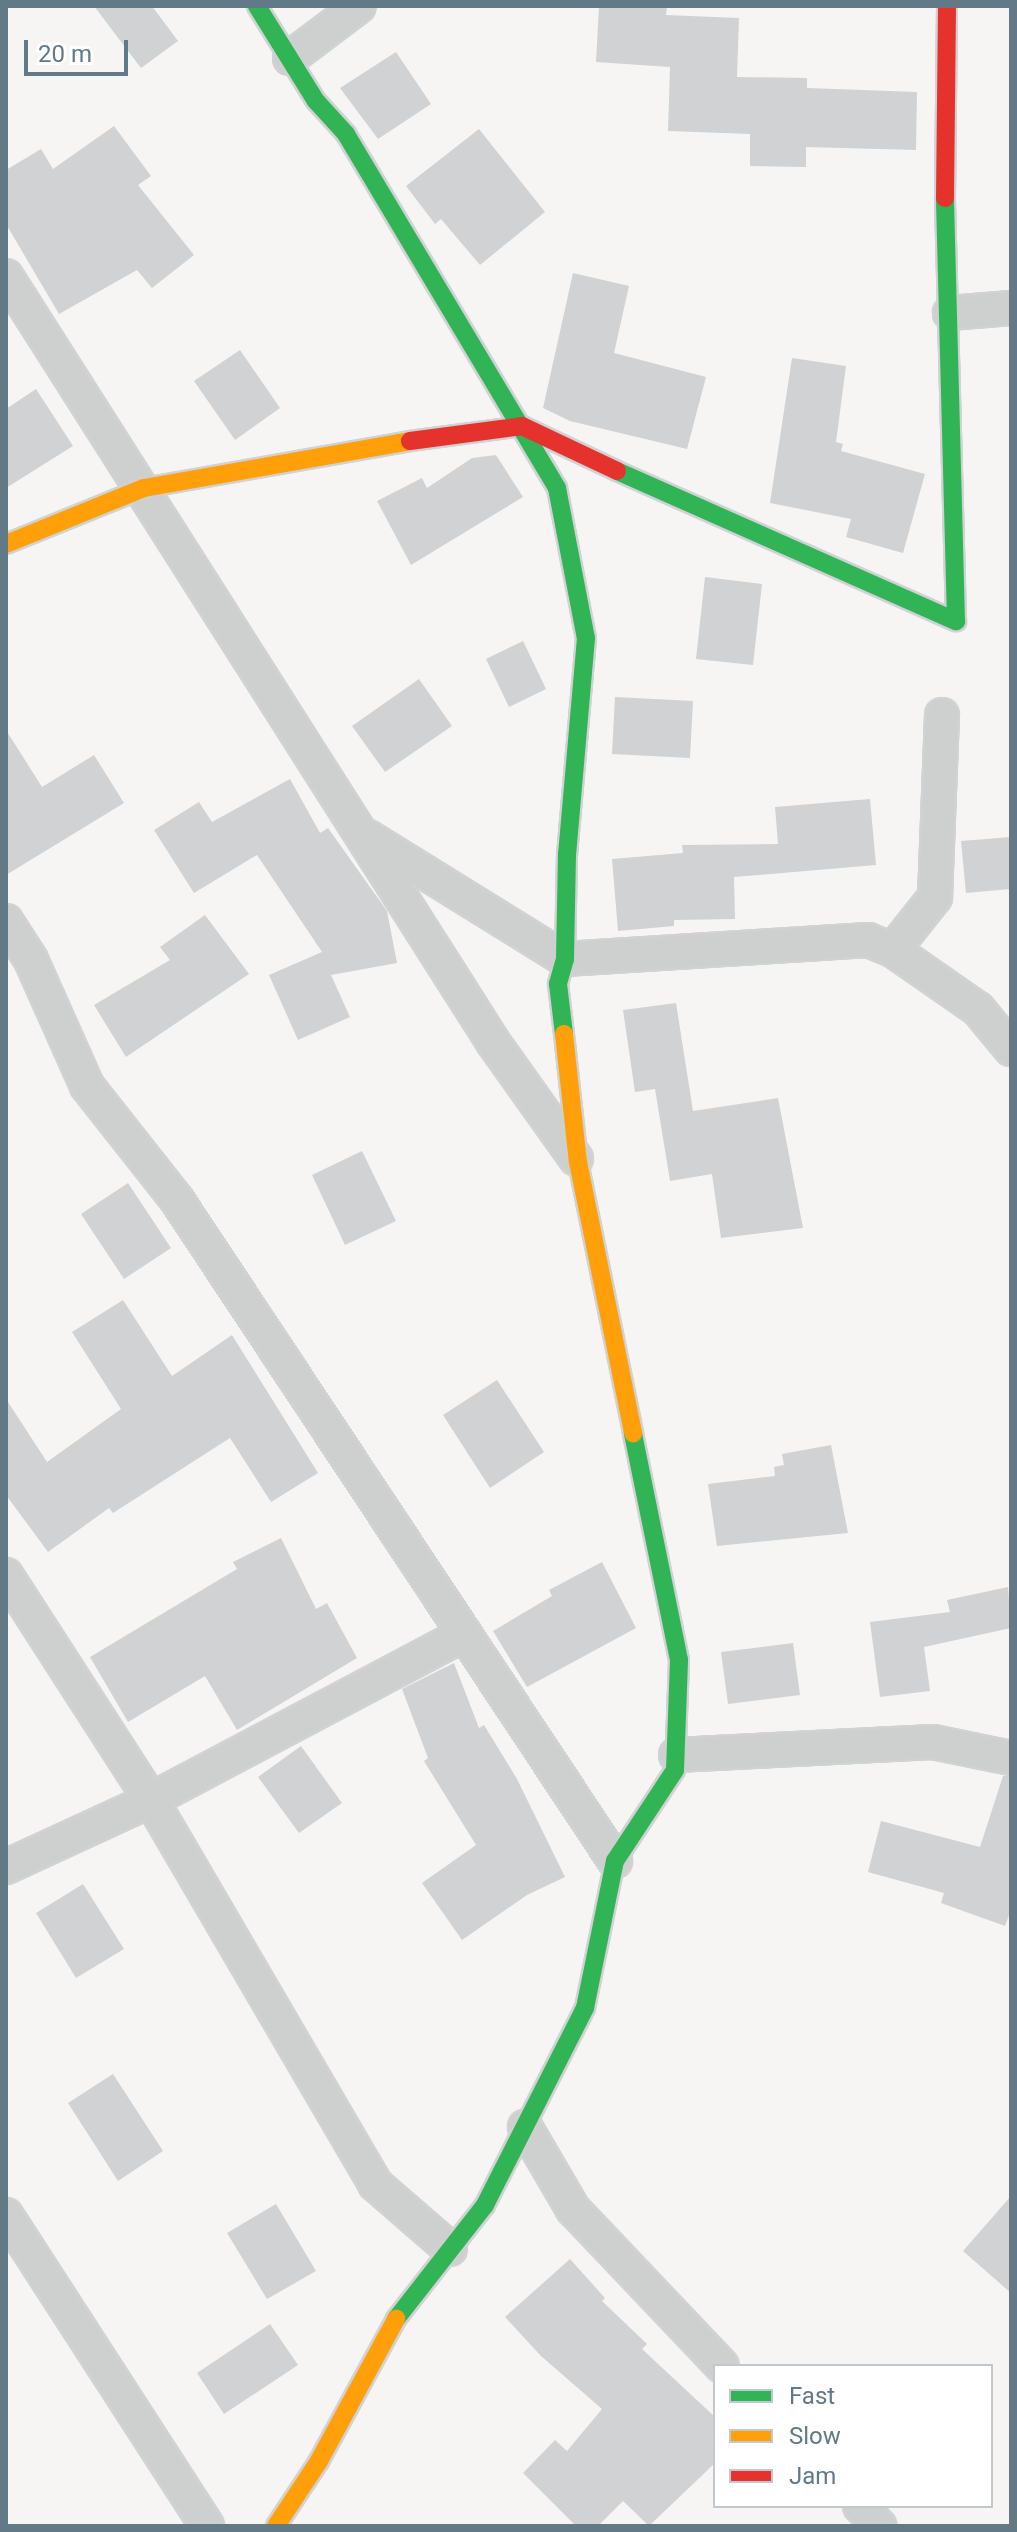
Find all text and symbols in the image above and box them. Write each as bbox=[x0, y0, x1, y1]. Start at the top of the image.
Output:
scale bar bbox=[28, 24, 132, 74]
text: 20 m bbox=[38, 40, 92, 68]
legend bbox=[713, 2364, 993, 2508]
text: Fast bbox=[789, 2382, 835, 2410]
text: Slow bbox=[789, 2422, 841, 2450]
text: Jam bbox=[789, 2462, 836, 2490]

